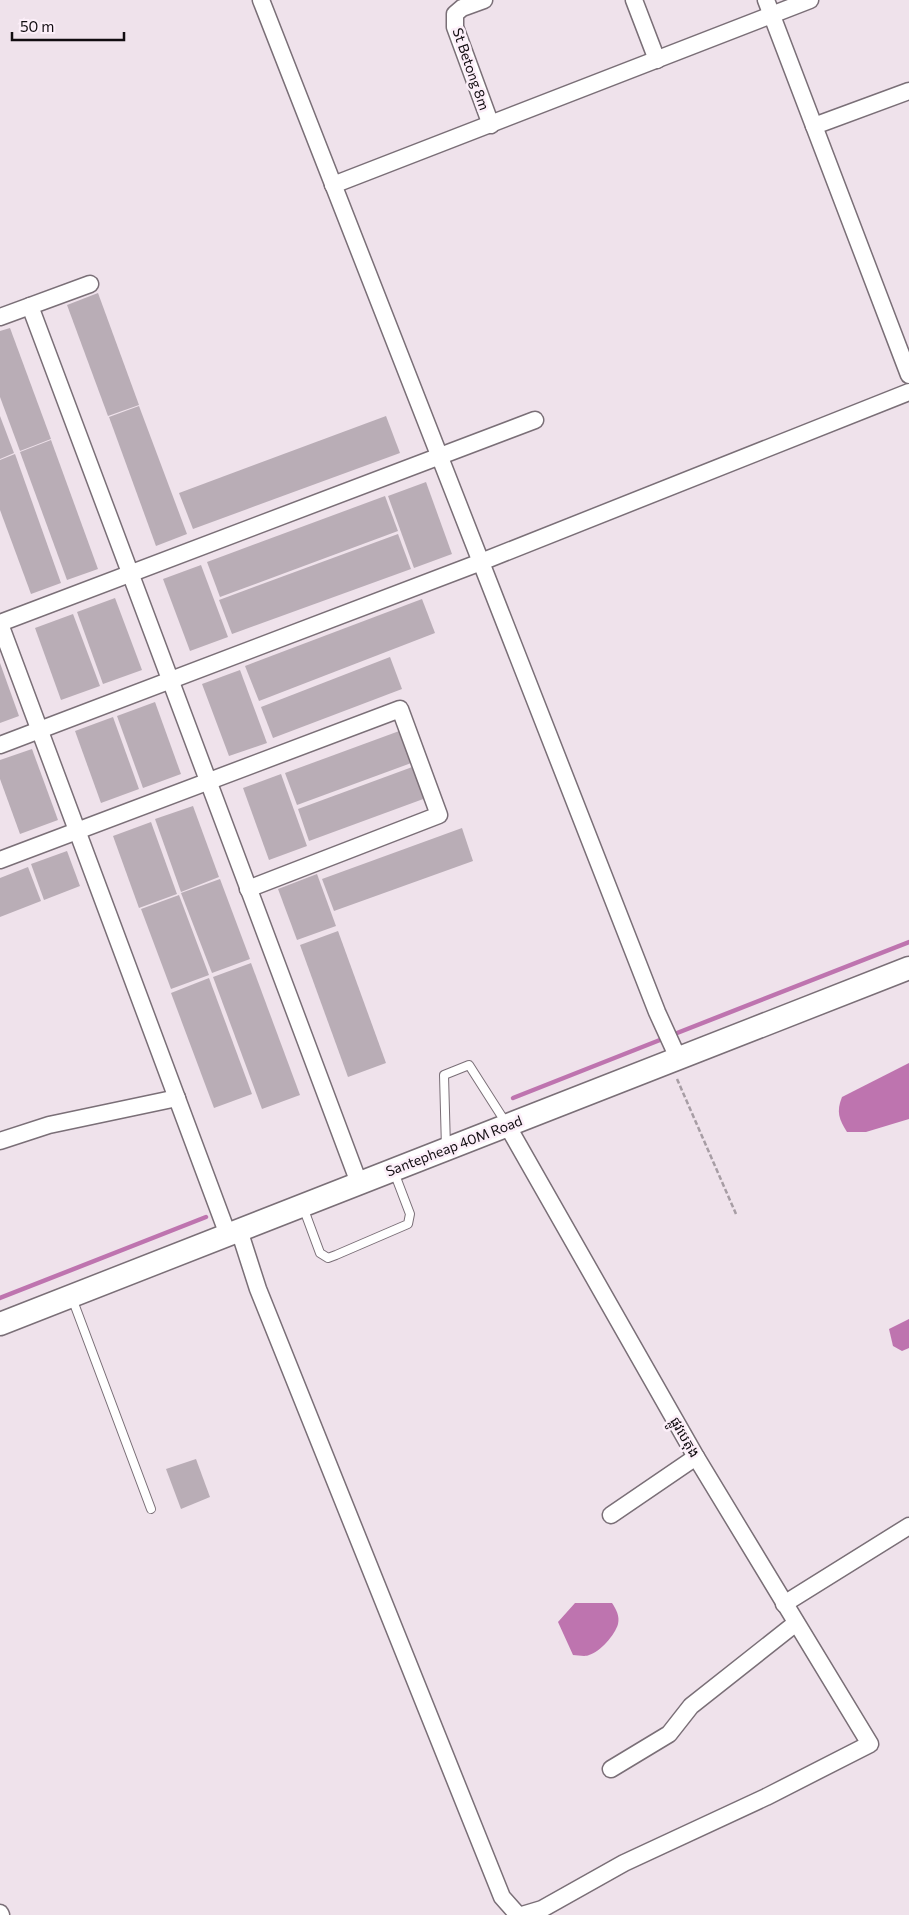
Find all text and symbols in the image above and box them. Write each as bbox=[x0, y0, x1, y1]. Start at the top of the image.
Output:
scale bar bbox=[12, 10, 125, 42]
text: 50 m bbox=[20, 17, 54, 35]
street label: St Betong 8m bbox=[449, 25, 493, 112]
street label: Santepheap 40M Road bbox=[383, 1112, 524, 1179]
street label: ផ្លូវបេតុង bbox=[663, 1413, 704, 1462]

